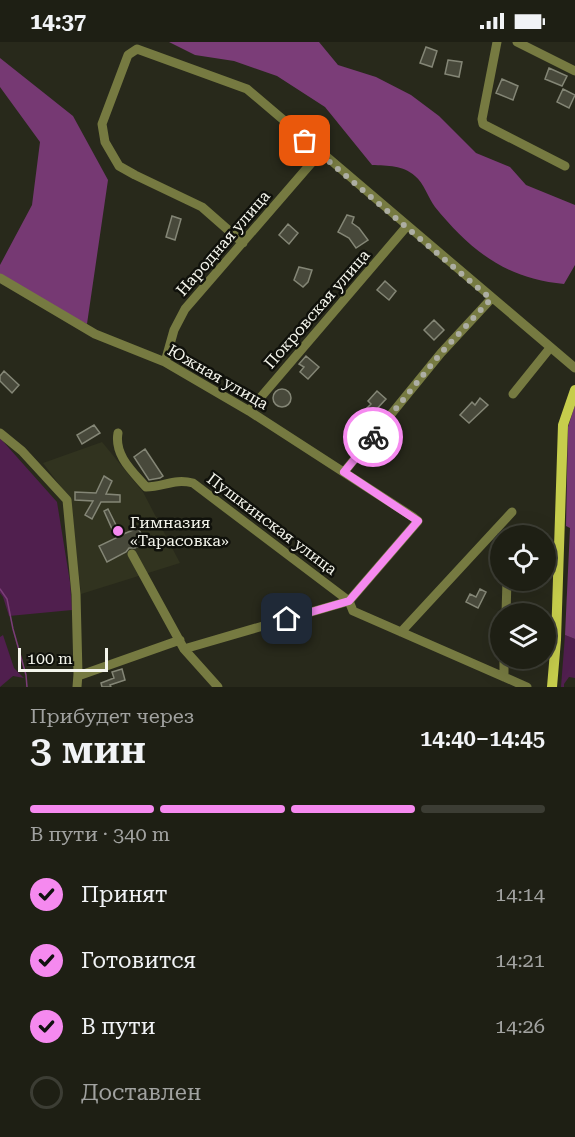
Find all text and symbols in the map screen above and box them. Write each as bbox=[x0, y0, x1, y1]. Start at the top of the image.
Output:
text: 14:37 bbox=[30, 9, 86, 34]
pin bbox=[279, 115, 330, 166]
icon: bag bbox=[288, 124, 321, 157]
street label: Народная улица bbox=[172, 186, 274, 300]
street label: Покровская улица bbox=[260, 245, 374, 372]
street label: Южная улица bbox=[164, 340, 272, 414]
courier bbox=[343, 407, 403, 467]
icon: bike bbox=[357, 421, 390, 454]
street label: Пушкинская улица bbox=[203, 469, 341, 579]
place label: Гимназия «Тарасовка» bbox=[130, 513, 229, 550]
marker: Гимназия «Тарасовка» bbox=[111, 524, 125, 538]
map controls bbox=[490, 525, 556, 669]
button: locate bbox=[490, 525, 556, 591]
pin bbox=[261, 593, 312, 644]
icon: home bbox=[270, 602, 303, 635]
button: layers bbox=[490, 603, 556, 669]
scale bar bbox=[18, 645, 108, 672]
text: 100 m bbox=[27, 649, 73, 668]
text: Прибудет через bbox=[30, 704, 194, 728]
text: 14:40–14:45 bbox=[420, 726, 545, 751]
text: 3 мин bbox=[30, 727, 146, 773]
text: В пути · 340 m bbox=[30, 822, 170, 846]
icon: check bbox=[30, 878, 63, 911]
text: Принят bbox=[81, 882, 168, 907]
text: 14:14 bbox=[495, 882, 545, 906]
icon: check bbox=[30, 944, 63, 977]
text: Готовится bbox=[81, 948, 196, 973]
text: 14:21 bbox=[495, 948, 545, 972]
icon: check bbox=[30, 1010, 63, 1043]
text: В пути bbox=[81, 1014, 156, 1039]
text: 14:26 bbox=[495, 1014, 545, 1038]
text: Доставлен bbox=[81, 1080, 201, 1105]

